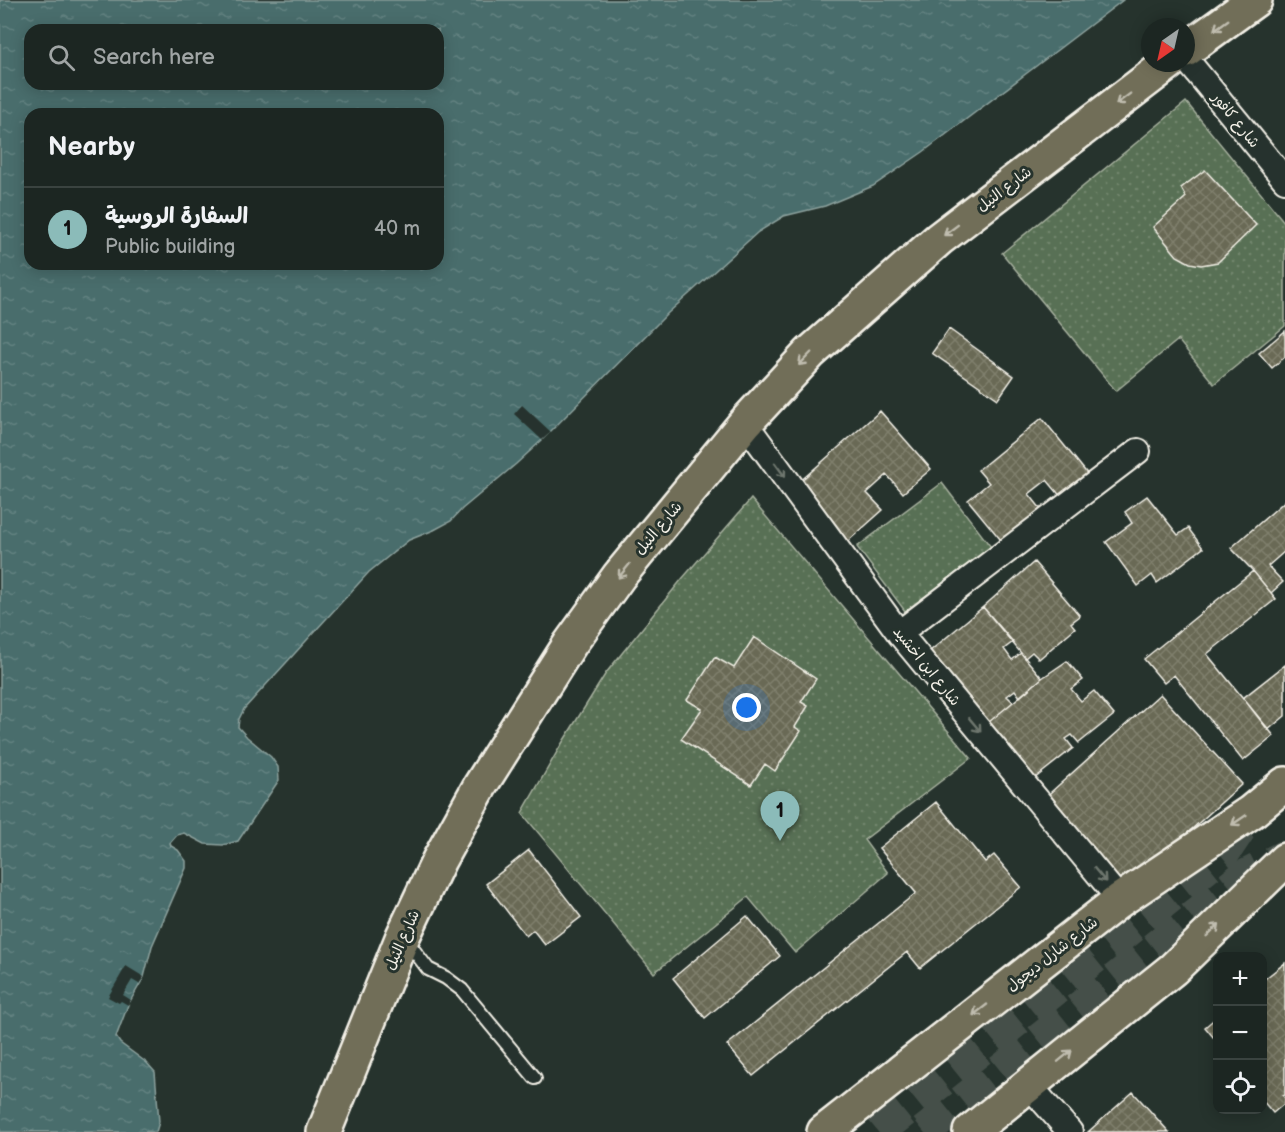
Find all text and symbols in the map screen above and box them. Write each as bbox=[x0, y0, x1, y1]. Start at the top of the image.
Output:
north arrow bbox=[1141, 18, 1195, 72]
one-way arrow bbox=[1213, 19, 1229, 31]
search box bbox=[24, 24, 444, 90]
icon: search bbox=[45, 41, 78, 74]
text: Search here bbox=[93, 44, 215, 71]
street label: شارع كافور bbox=[1207, 88, 1264, 152]
one-way arrow bbox=[1115, 92, 1131, 105]
text: Nearby bbox=[48, 132, 135, 163]
street label: شارع النيل bbox=[973, 163, 1036, 216]
text: السفارة الروسية bbox=[105, 203, 248, 230]
text: 1 bbox=[63, 217, 72, 241]
text: 40 m bbox=[374, 217, 420, 241]
one-way arrow bbox=[943, 223, 959, 236]
text: Public building bbox=[105, 235, 235, 259]
one-way arrow bbox=[798, 351, 812, 366]
one-way arrow bbox=[774, 462, 786, 478]
street label: شارع النيل bbox=[631, 498, 686, 559]
one-way arrow bbox=[617, 562, 630, 578]
street label: شارع ابن اخشيد bbox=[889, 623, 965, 710]
your location bbox=[732, 693, 761, 722]
one-way arrow bbox=[969, 717, 982, 733]
pin: 1 bbox=[760, 792, 800, 841]
one-way arrow bbox=[1231, 814, 1248, 826]
one-way arrow bbox=[1093, 867, 1106, 883]
street label: شارع النيل bbox=[381, 907, 424, 973]
street label: شارع شارل ديجول bbox=[1003, 913, 1102, 996]
one-way arrow bbox=[1206, 922, 1221, 937]
map controls bbox=[1213, 952, 1267, 1114]
button: + bbox=[1213, 952, 1267, 1006]
one-way arrow bbox=[973, 1003, 989, 1016]
button: − bbox=[1213, 1006, 1267, 1060]
one-way arrow bbox=[1057, 1049, 1072, 1063]
button: locate bbox=[1213, 1060, 1267, 1114]

